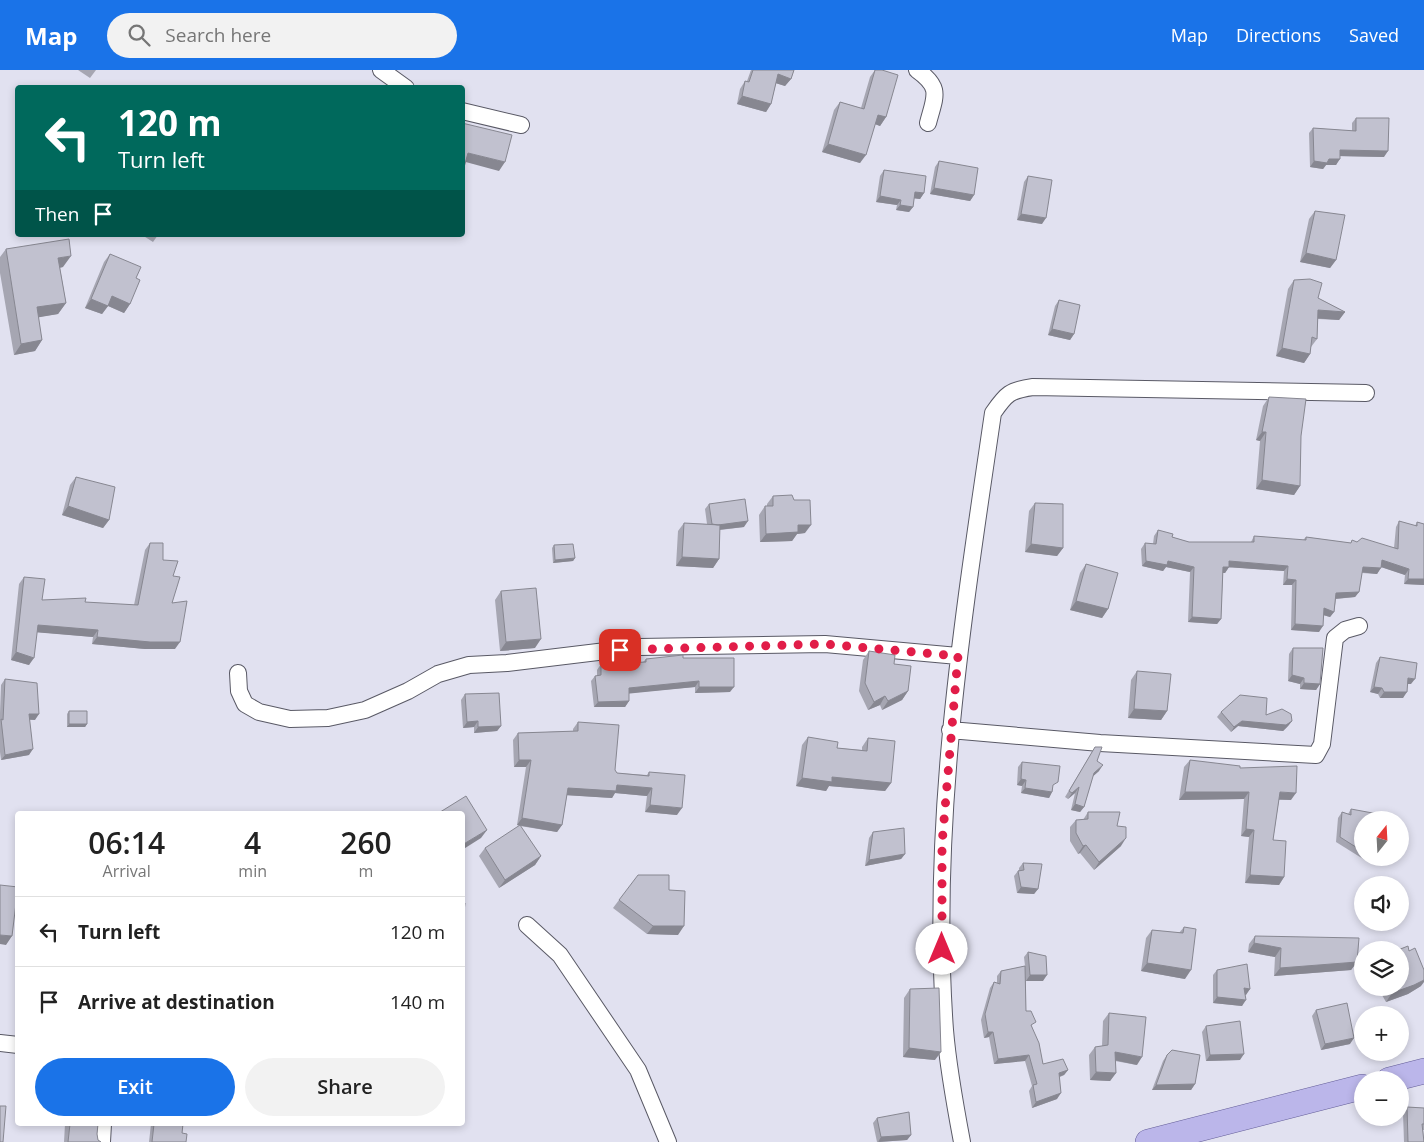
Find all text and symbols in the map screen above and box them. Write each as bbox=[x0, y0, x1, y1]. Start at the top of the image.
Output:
search box bbox=[107, 13, 457, 58]
text: Map bbox=[25, 19, 77, 52]
icon: search bbox=[125, 21, 153, 49]
text: Search here bbox=[165, 22, 271, 48]
text: Map bbox=[1171, 23, 1208, 47]
text: Directions bbox=[1236, 23, 1321, 47]
text: Saved bbox=[1349, 23, 1399, 47]
text: 120 m bbox=[118, 99, 222, 146]
icon: left bbox=[35, 105, 100, 170]
text: Turn left bbox=[118, 144, 205, 174]
icon: arrive bbox=[89, 200, 117, 228]
text: Then bbox=[35, 201, 79, 227]
pin bbox=[599, 629, 641, 671]
icon: arrive bbox=[606, 636, 634, 664]
north arrow bbox=[1354, 811, 1409, 866]
map controls bbox=[1354, 811, 1409, 1126]
text: 06:14 bbox=[88, 822, 165, 863]
text: 4 bbox=[244, 822, 261, 863]
text: 260 bbox=[340, 822, 392, 863]
text: Arrival bbox=[103, 860, 151, 882]
text: min bbox=[238, 860, 267, 882]
text: m bbox=[359, 860, 373, 882]
button: sound bbox=[1354, 876, 1409, 931]
icon: left bbox=[35, 918, 63, 946]
text: Turn left bbox=[78, 919, 160, 945]
text: 120 m bbox=[390, 919, 445, 945]
position arrow bbox=[915, 922, 967, 974]
button: layers bbox=[1354, 941, 1409, 996]
icon: arrive bbox=[35, 988, 63, 1016]
text: Arrive at destination bbox=[78, 989, 275, 1015]
text: 140 m bbox=[390, 989, 445, 1015]
button: + bbox=[1354, 1006, 1409, 1061]
button: Exit bbox=[35, 1058, 235, 1116]
button: Share bbox=[245, 1058, 445, 1116]
button: − bbox=[1354, 1071, 1409, 1126]

